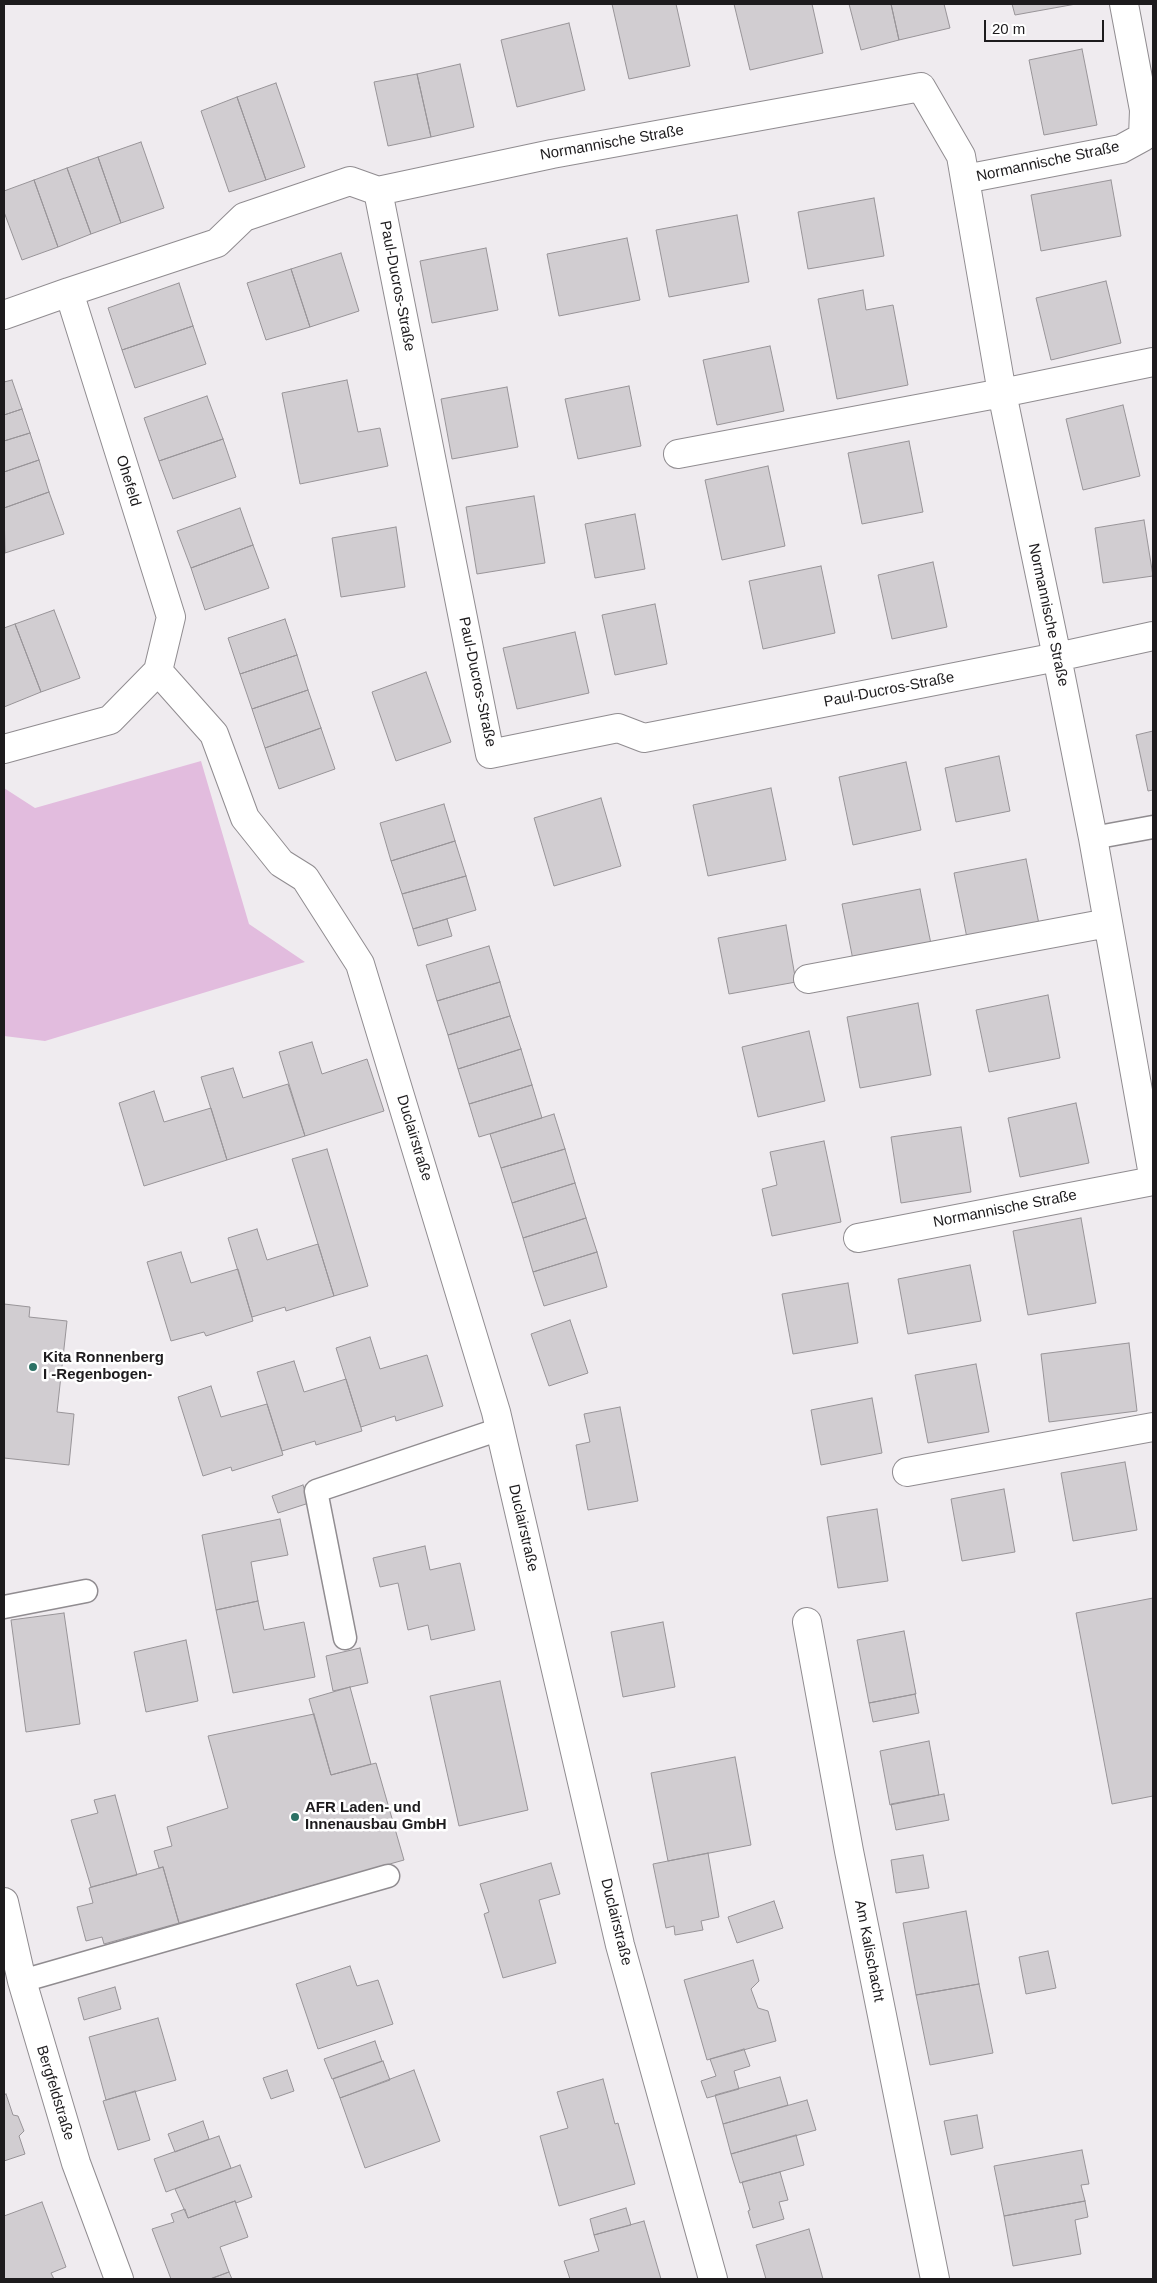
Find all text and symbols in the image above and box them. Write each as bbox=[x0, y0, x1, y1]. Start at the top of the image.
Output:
scale bar bbox=[987, 10, 1107, 42]
text: 20 m bbox=[992, 20, 1025, 37]
street label: Normannische Straße bbox=[539, 121, 685, 165]
street label: Normannische Straße bbox=[975, 138, 1121, 186]
street label: Paul-Ducros-Straße bbox=[376, 219, 418, 353]
street label: Ohefeld bbox=[112, 453, 144, 509]
street label: Normannische Straße bbox=[1024, 542, 1072, 688]
street label: Paul-Ducros-Straße bbox=[454, 615, 500, 749]
street label: Paul-Ducros-Straße bbox=[822, 669, 956, 711]
street label: Duclairstraße bbox=[392, 1093, 436, 1183]
street label: Normannische Straße bbox=[932, 1186, 1078, 1232]
place label: Kita Ronnenberg I -Regenbogen- bbox=[43, 1349, 164, 1384]
marker: Kita Ronnenberg I -Regenbogen- bbox=[27, 1361, 39, 1373]
street label: Duclairstraße bbox=[504, 1483, 542, 1573]
place label: AFR Laden- und Innenausbau GmbH bbox=[305, 1799, 447, 1834]
marker: AFR Laden- und Innenausbau GmbH bbox=[289, 1811, 301, 1823]
street label: Duclairstraße bbox=[596, 1877, 636, 1967]
street label: Am Kalischacht bbox=[850, 1899, 888, 2003]
street label: Bergfeldstraße bbox=[32, 2043, 78, 2143]

